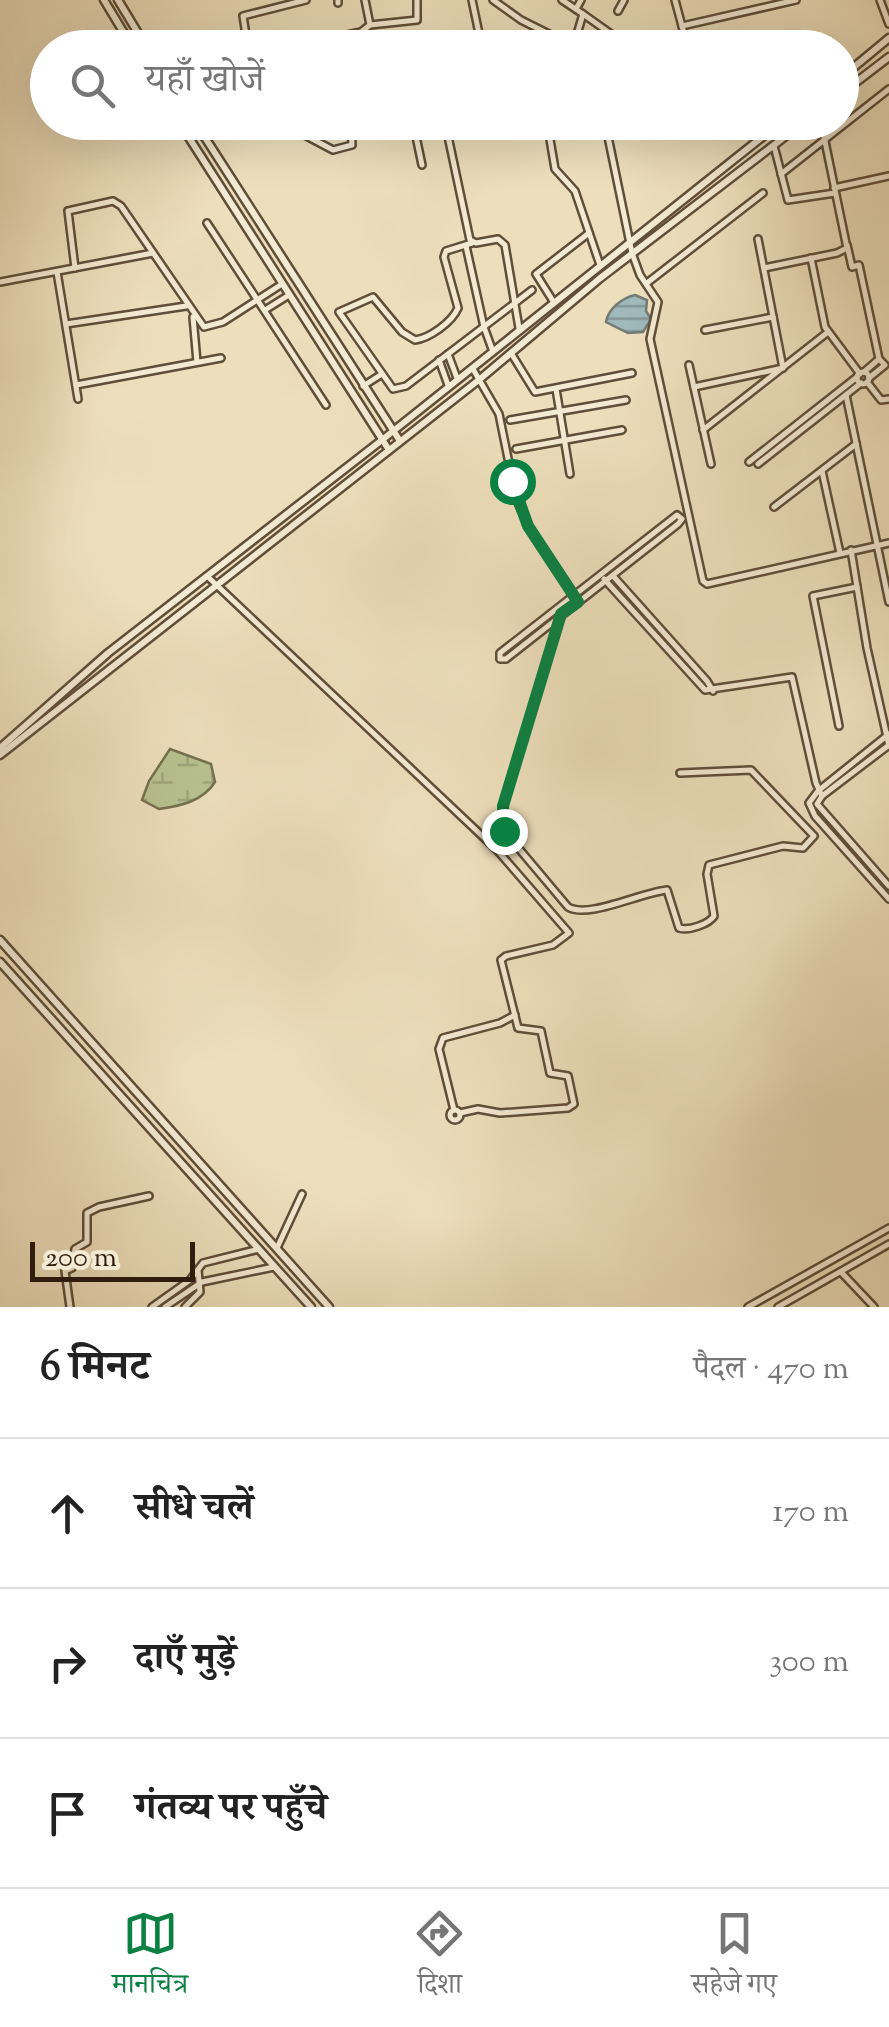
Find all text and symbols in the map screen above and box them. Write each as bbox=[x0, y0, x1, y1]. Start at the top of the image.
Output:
search box bbox=[30, 30, 859, 140]
text: यहाँ खोजें bbox=[145, 55, 264, 109]
icon: search bbox=[65, 58, 120, 113]
route start bbox=[490, 459, 536, 505]
route end bbox=[482, 809, 528, 855]
scale bar bbox=[30, 1237, 195, 1282]
text: 200 m bbox=[45, 1239, 117, 1279]
text: 6 मिनट bbox=[40, 1339, 149, 1399]
text: पैदल · 470 m bbox=[693, 1347, 849, 1393]
text: सीधे चलें bbox=[135, 1483, 253, 1537]
icon: ahead bbox=[40, 1486, 95, 1541]
text: 170 m bbox=[772, 1490, 849, 1536]
text: दाएँ मुड़ें bbox=[135, 1633, 236, 1687]
icon: right bbox=[40, 1636, 95, 1691]
text: 300 m bbox=[769, 1640, 849, 1686]
text: गंतव्य पर पहुँचे bbox=[135, 1783, 327, 1837]
icon: arrive bbox=[40, 1786, 95, 1841]
tab: मानचित्र bbox=[112, 1906, 188, 2011]
tab: दिशा bbox=[412, 1906, 467, 2011]
tab: सहेजे गए bbox=[691, 1906, 777, 2011]

